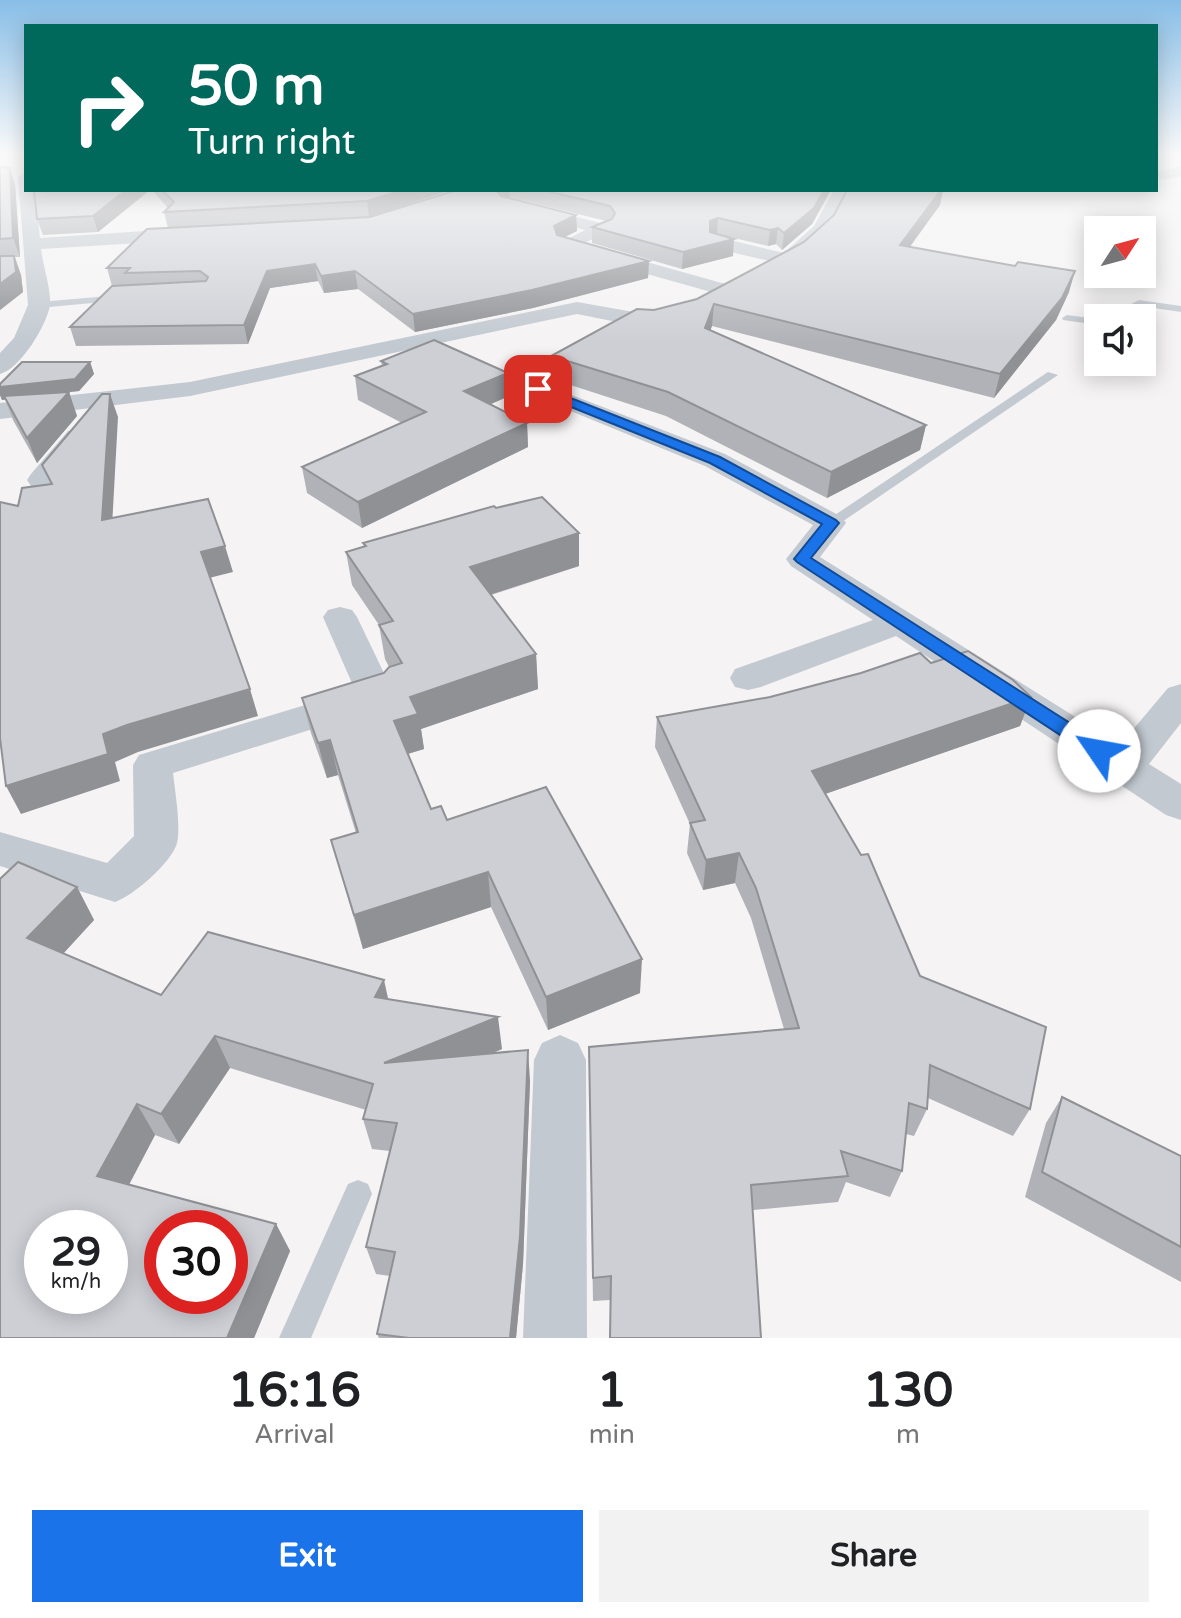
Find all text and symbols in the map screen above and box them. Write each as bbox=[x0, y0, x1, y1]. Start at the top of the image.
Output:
text: 50 m bbox=[188, 53, 324, 120]
icon: right bbox=[56, 56, 160, 160]
text: Turn right bbox=[188, 121, 355, 164]
north arrow bbox=[1084, 216, 1156, 288]
map controls bbox=[1084, 216, 1156, 376]
button: sound bbox=[1084, 304, 1156, 376]
pin bbox=[504, 355, 572, 423]
icon: arrive bbox=[516, 367, 560, 411]
position arrow bbox=[1057, 709, 1141, 793]
speed limit sign: 30 bbox=[144, 1210, 248, 1314]
text: 29 bbox=[51, 1228, 101, 1276]
text: km/h bbox=[51, 1270, 101, 1294]
text: 16:16 bbox=[228, 1362, 361, 1420]
text: 1 bbox=[597, 1362, 627, 1420]
text: 130 bbox=[863, 1362, 953, 1420]
text: Arrival bbox=[254, 1419, 335, 1450]
text: min bbox=[589, 1419, 635, 1450]
text: m bbox=[896, 1419, 920, 1450]
button: Exit bbox=[32, 1510, 583, 1602]
button: Share bbox=[599, 1510, 1149, 1602]

